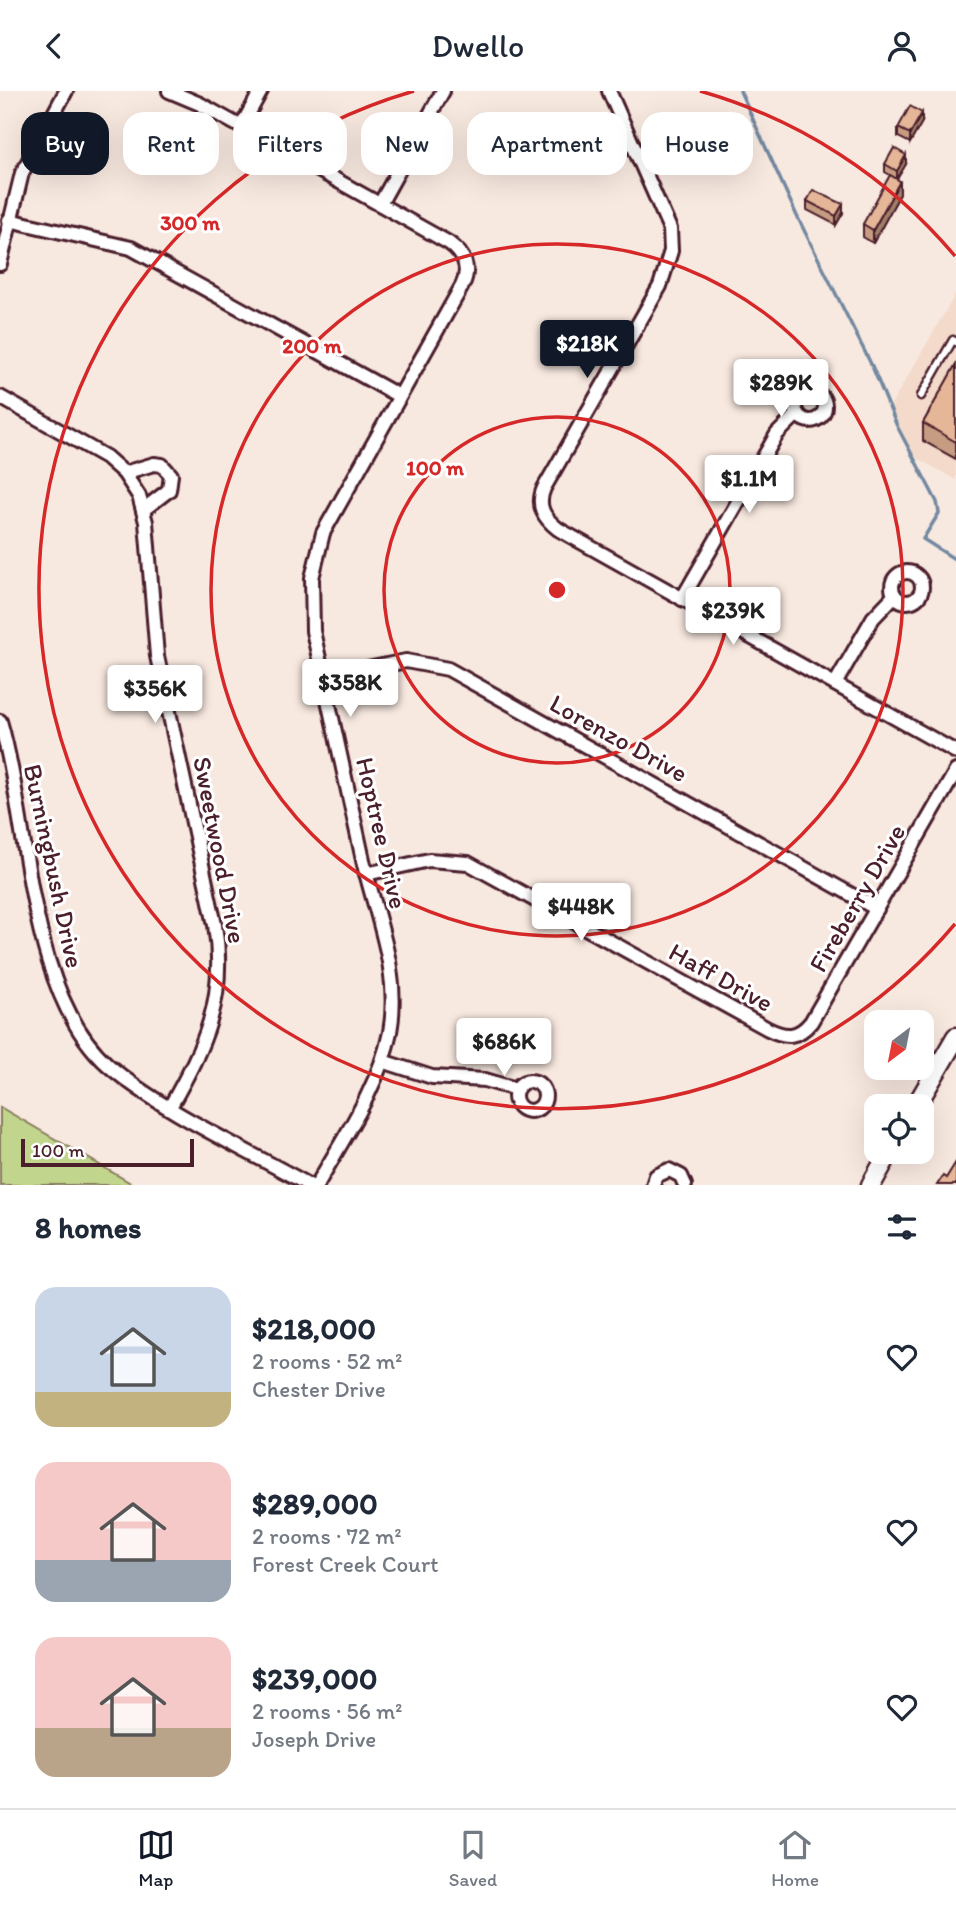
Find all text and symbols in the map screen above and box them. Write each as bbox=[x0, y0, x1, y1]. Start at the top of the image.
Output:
icon: back bbox=[35, 27, 73, 65]
text: Dwello bbox=[432, 27, 524, 65]
icon: person bbox=[883, 27, 921, 65]
chip: Buy bbox=[21, 112, 109, 175]
chip: Rent bbox=[123, 112, 219, 175]
chip: Filters bbox=[233, 112, 347, 175]
chip: New bbox=[361, 112, 453, 175]
chip: Apartment bbox=[467, 112, 627, 175]
chip: House bbox=[641, 112, 753, 175]
text: 300 m bbox=[160, 210, 220, 235]
pin: $218K bbox=[538, 321, 636, 380]
text: $218K bbox=[556, 329, 618, 357]
text: 200 m bbox=[282, 333, 342, 358]
pin: $289K bbox=[732, 359, 830, 419]
text: $289K bbox=[749, 368, 813, 396]
text: 100 m bbox=[406, 455, 464, 480]
pin: $1.1M bbox=[700, 455, 798, 515]
text: $1.1M bbox=[721, 464, 777, 492]
centre of rings bbox=[545, 578, 569, 602]
pin: $239K bbox=[684, 587, 782, 647]
text: $239K bbox=[701, 596, 765, 624]
pin: $358K bbox=[301, 659, 399, 719]
pin: $356K bbox=[106, 665, 204, 725]
text: $358K bbox=[318, 668, 382, 696]
text: $356K bbox=[123, 674, 187, 702]
street label: Lorenzo Drive bbox=[544, 687, 694, 789]
street label: Sweetwood Drive bbox=[186, 754, 254, 946]
street label: Hoptree Drive bbox=[349, 754, 415, 912]
street label: Burningbush Drive bbox=[17, 761, 91, 971]
street label: Fireberry Drive bbox=[802, 818, 912, 978]
pin: $448K bbox=[532, 883, 630, 943]
text: $448K bbox=[548, 892, 614, 920]
street label: Haff Drive bbox=[663, 935, 779, 1019]
north arrow bbox=[864, 1010, 934, 1080]
map controls bbox=[864, 1010, 934, 1164]
pin: $686K bbox=[455, 1019, 553, 1078]
text: $686K bbox=[472, 1027, 536, 1055]
button: locate bbox=[864, 1094, 934, 1164]
scale bar bbox=[21, 1136, 194, 1168]
text: 100 m bbox=[32, 1139, 84, 1162]
icon: filters bbox=[883, 1208, 921, 1246]
text: 8 homes bbox=[35, 1209, 142, 1246]
text: $218,000 bbox=[252, 1310, 376, 1347]
icon: home bbox=[91, 1315, 175, 1399]
icon: heart bbox=[883, 1338, 921, 1376]
text: 2 rooms · 52 m² bbox=[252, 1347, 402, 1375]
text: Chester Drive bbox=[252, 1375, 386, 1403]
text: $289,000 bbox=[252, 1485, 378, 1522]
icon: home bbox=[91, 1490, 175, 1574]
icon: heart bbox=[883, 1513, 921, 1551]
text: 2 rooms · 72 m² bbox=[252, 1522, 402, 1550]
text: Forest Creek Court bbox=[252, 1550, 439, 1578]
text: $239,000 bbox=[252, 1660, 378, 1697]
icon: home bbox=[91, 1665, 175, 1749]
icon: heart bbox=[883, 1688, 921, 1726]
text: 2 rooms · 56 m² bbox=[252, 1697, 403, 1725]
text: Joseph Drive bbox=[252, 1725, 376, 1753]
tab: Map bbox=[137, 1826, 175, 1891]
tab: Saved bbox=[449, 1826, 497, 1891]
tab: Home bbox=[771, 1826, 819, 1891]

